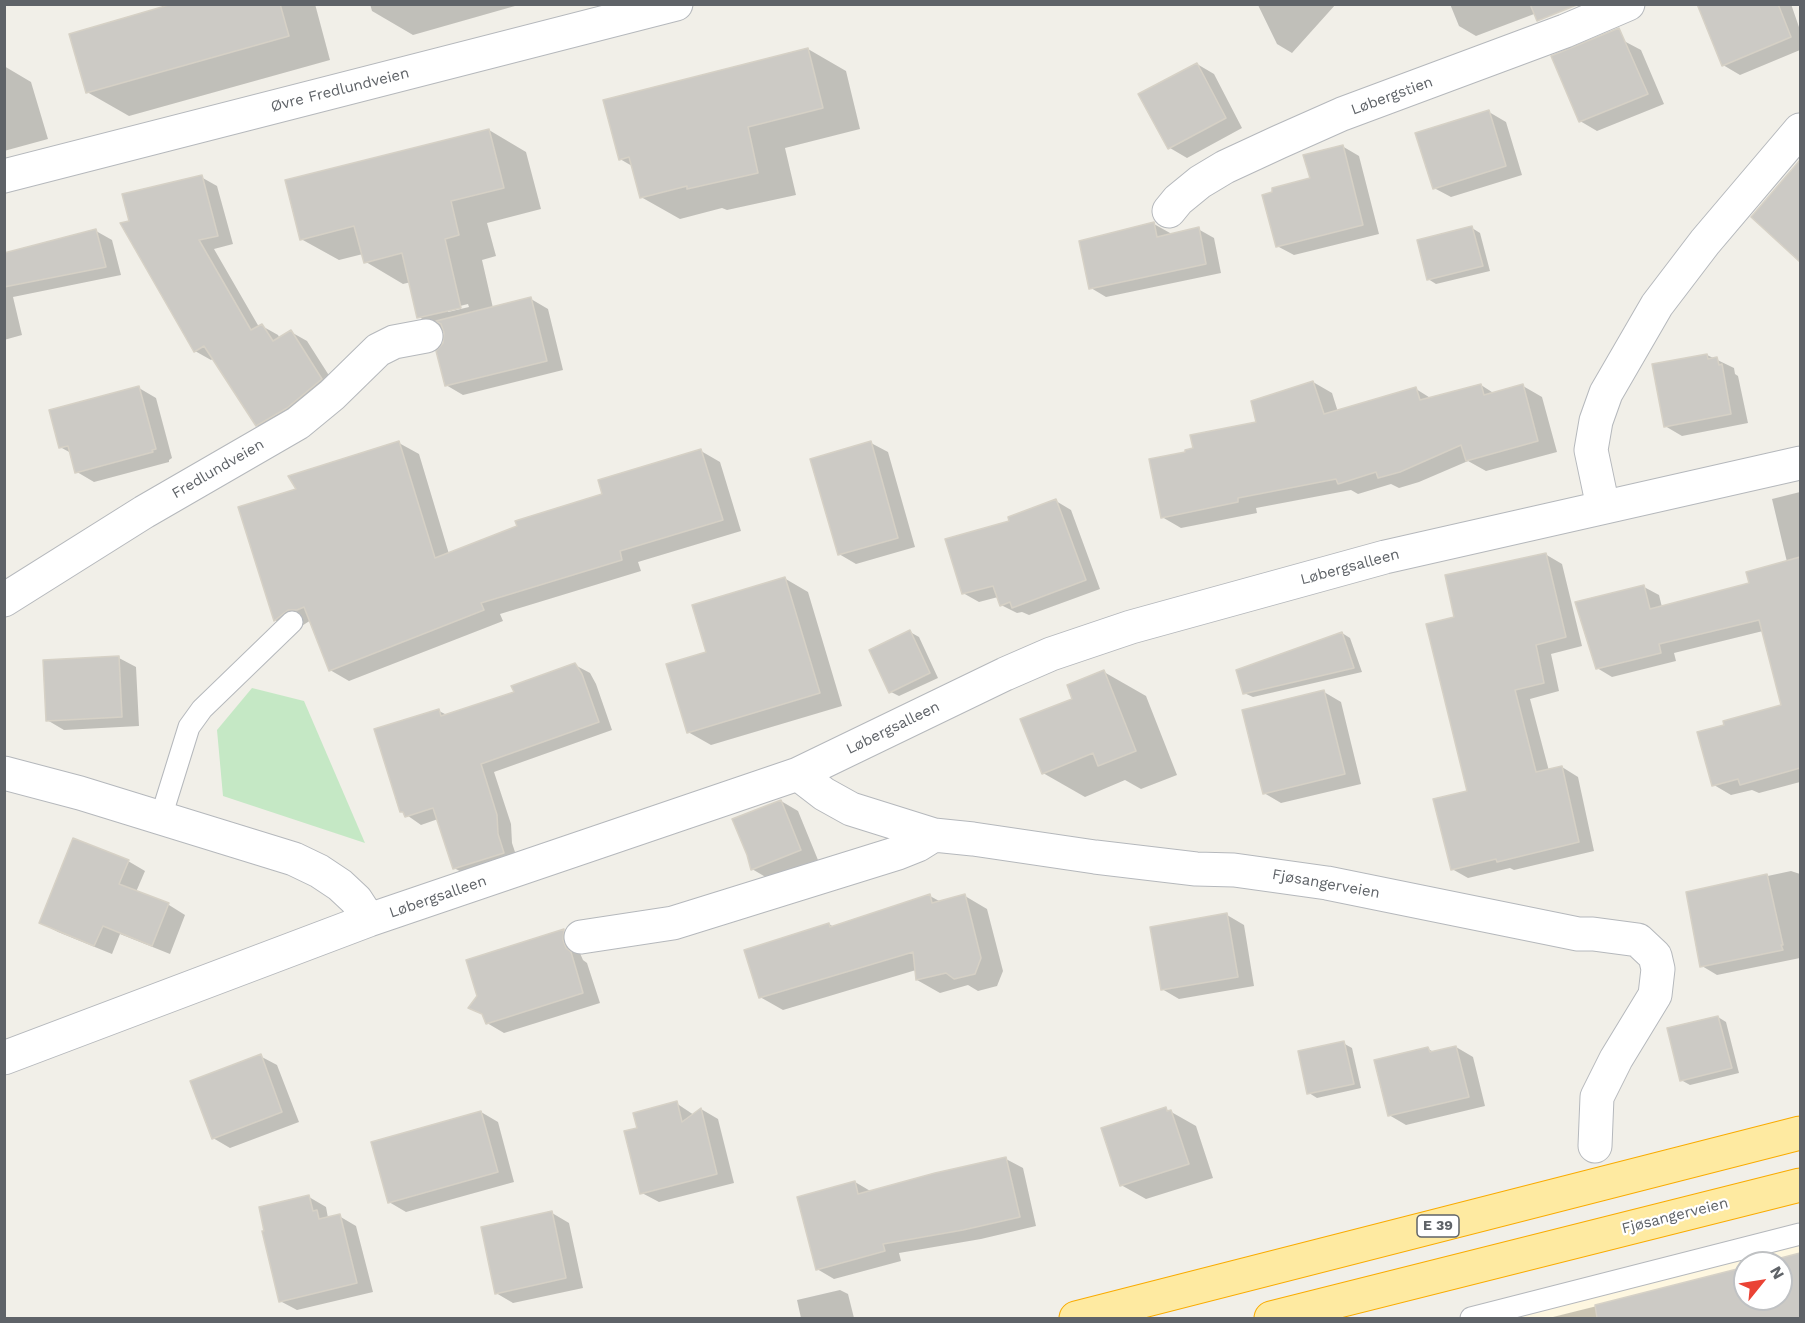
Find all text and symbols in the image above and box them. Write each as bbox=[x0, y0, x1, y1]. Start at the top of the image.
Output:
street label: Øvre Fredlundveien bbox=[269, 64, 411, 116]
street label: Løbergstien bbox=[1349, 73, 1435, 119]
street label: Fredlundveien bbox=[169, 435, 267, 503]
street label: Løbergsalleen bbox=[1299, 545, 1401, 589]
street label: Løbergsalleen bbox=[843, 698, 943, 758]
street label: Fjøsangerveien bbox=[1271, 866, 1381, 902]
street label: Løbergsalleen bbox=[387, 872, 489, 922]
street label: Fjøsangerveien bbox=[1620, 1194, 1730, 1238]
road number: E 39 bbox=[1417, 1215, 1459, 1237]
north arrow bbox=[1733, 1251, 1793, 1311]
text: N bbox=[1766, 1263, 1788, 1283]

